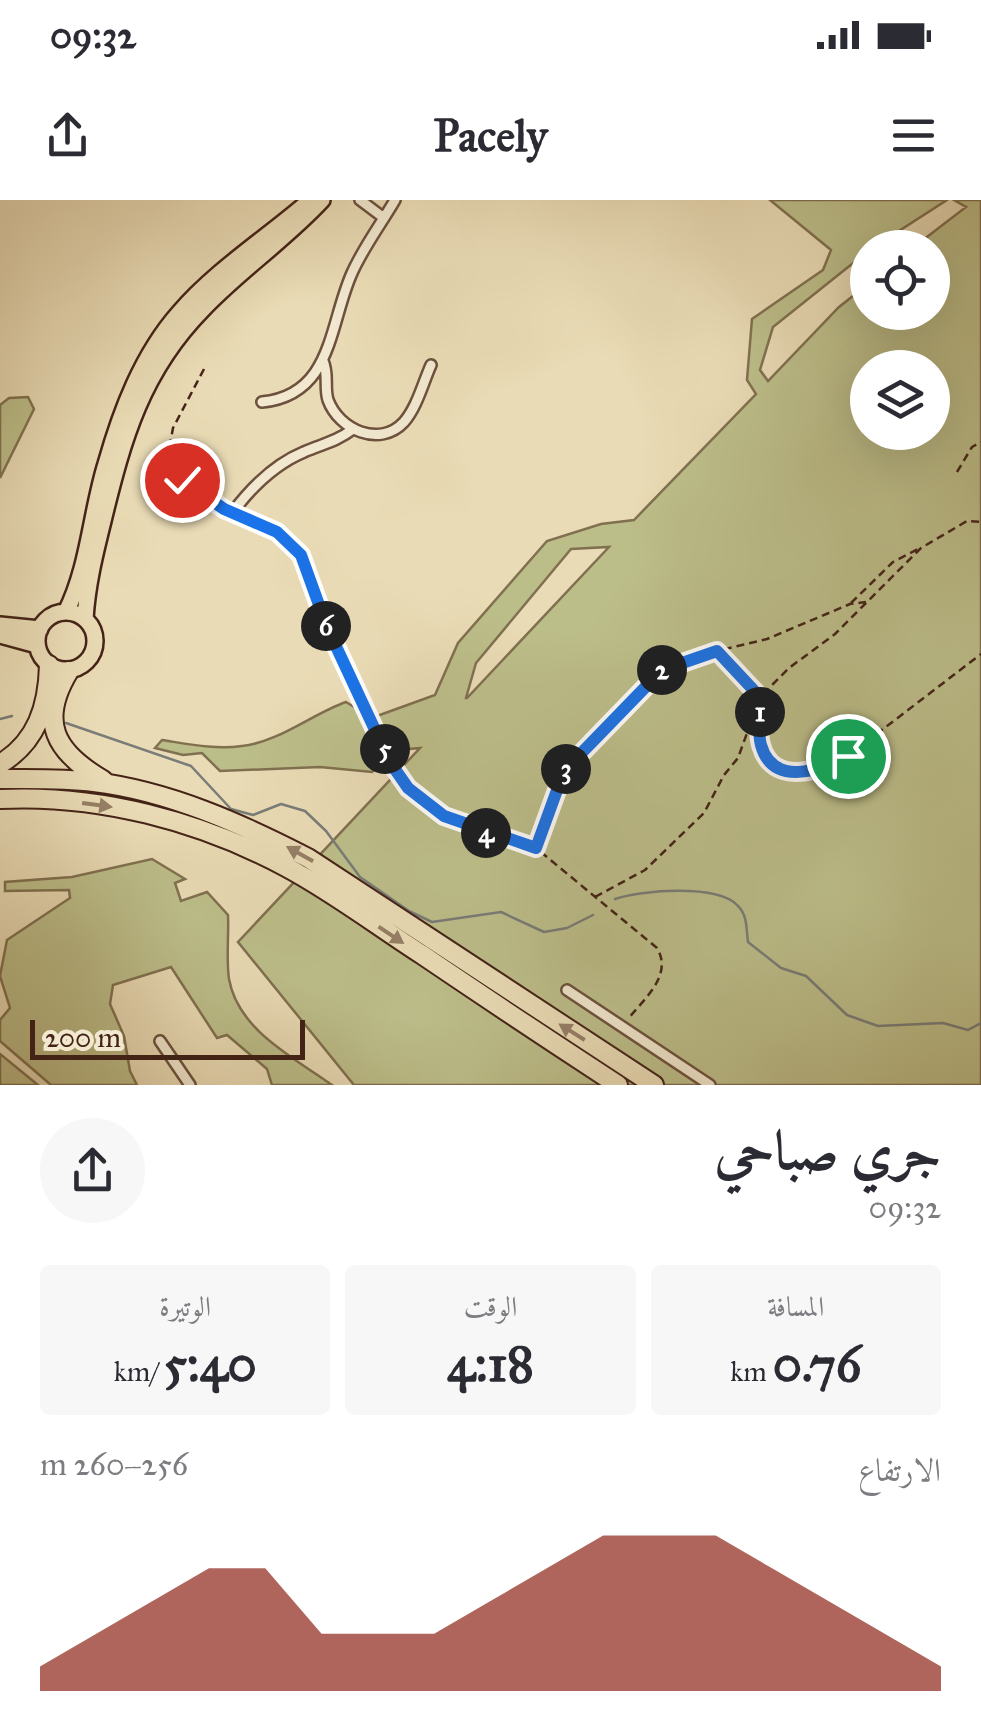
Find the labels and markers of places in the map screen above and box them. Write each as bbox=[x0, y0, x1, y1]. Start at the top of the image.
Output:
pin bbox=[140, 438, 225, 523]
pin: 6 bbox=[301, 601, 351, 651]
pin: 2 bbox=[637, 645, 687, 695]
pin: 1 bbox=[735, 687, 785, 737]
pin bbox=[806, 714, 891, 799]
pin: 5 bbox=[360, 724, 410, 774]
pin: 3 bbox=[541, 744, 591, 794]
pin: 4 bbox=[461, 808, 511, 858]

